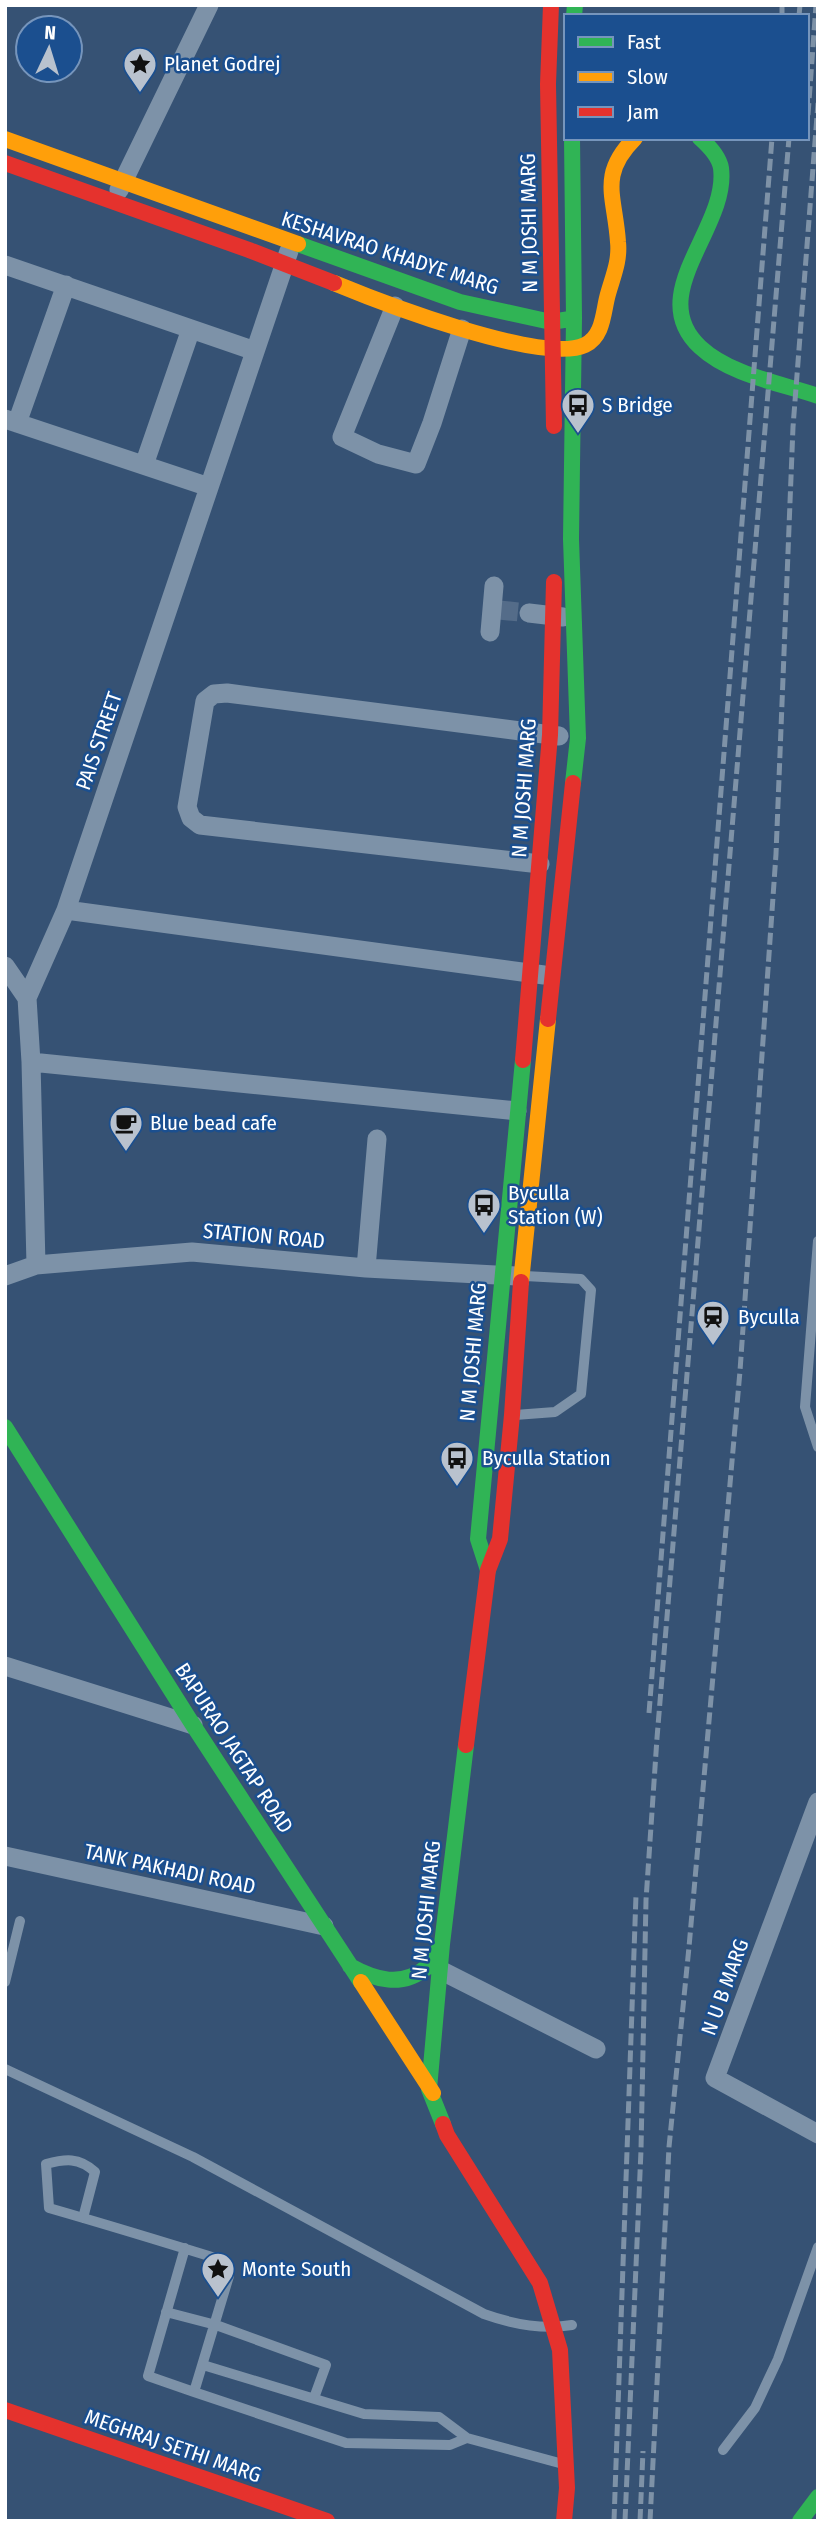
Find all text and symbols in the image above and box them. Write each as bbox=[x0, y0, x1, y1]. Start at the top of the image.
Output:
north arrow bbox=[14, 14, 84, 84]
legend bbox=[564, 14, 809, 140]
text: N bbox=[44, 21, 57, 44]
text: Fast bbox=[627, 29, 661, 55]
place icon: Planet Godrej bbox=[121, 45, 159, 94]
place label: Planet Godrej bbox=[164, 51, 281, 77]
text: Slow bbox=[627, 64, 668, 90]
text: Jam bbox=[627, 99, 659, 125]
street label: N M JOSHI MARG bbox=[515, 153, 543, 293]
street label: KESHAVRAO KHADYE MARG bbox=[278, 206, 502, 300]
bus stop icon: S Bridge bbox=[559, 386, 597, 435]
place label: S Bridge bbox=[602, 392, 673, 418]
street label: PAIS STREET bbox=[70, 688, 128, 794]
street label: N M JOSHI MARG bbox=[506, 718, 542, 858]
cafe icon: Blue bead cafe bbox=[107, 1104, 145, 1153]
place label: Blue bead cafe bbox=[150, 1110, 277, 1136]
place label: Byculla Station (W) bbox=[508, 1180, 603, 1230]
bus stop icon: Byculla Station (W) bbox=[465, 1186, 503, 1235]
street label: STATION ROAD bbox=[202, 1218, 326, 1254]
street label: N M JOSHI MARG bbox=[454, 1281, 492, 1423]
station icon: Byculla bbox=[694, 1298, 732, 1347]
place label: Byculla bbox=[738, 1304, 800, 1330]
bus stop icon: Byculla Station bbox=[438, 1439, 476, 1488]
place label: Byculla Station bbox=[482, 1445, 610, 1471]
street label: BAPURAO JAGTAP ROAD bbox=[169, 1658, 299, 1838]
street label: TANK PAKHADI ROAD bbox=[82, 1838, 258, 1900]
street label: N M JOSHI MARG bbox=[406, 1839, 446, 1981]
street label: N U B MARG bbox=[696, 1935, 754, 2039]
place icon: Monte South bbox=[199, 2250, 237, 2299]
place label: Monte South bbox=[242, 2256, 351, 2282]
street label: MEGHRAJ SETHI MARG bbox=[81, 2404, 265, 2488]

